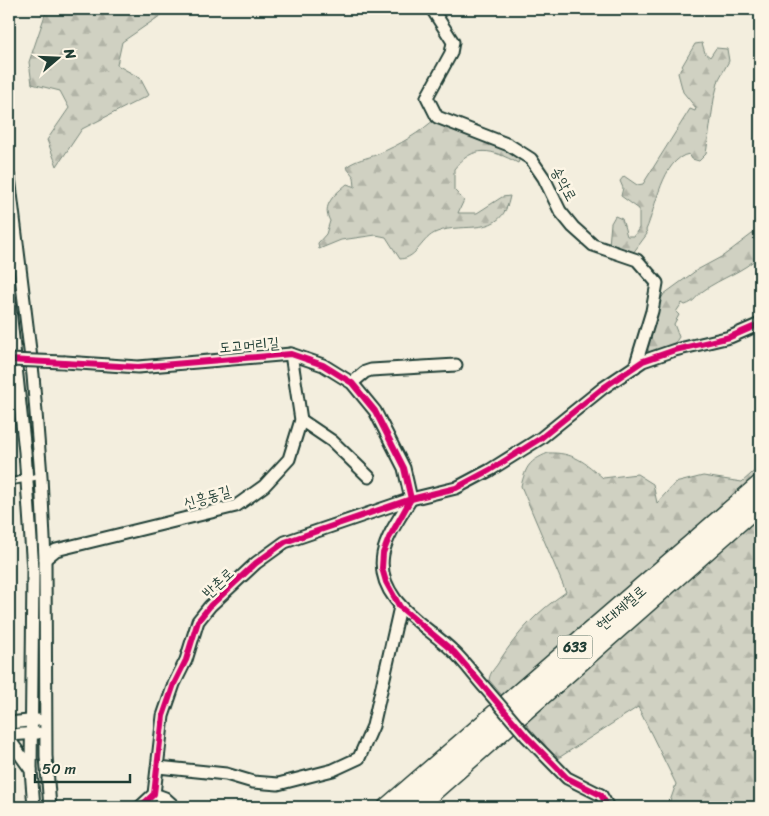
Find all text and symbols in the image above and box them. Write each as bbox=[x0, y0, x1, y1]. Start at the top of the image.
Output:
north arrow bbox=[32, 32, 82, 82]
text: N bbox=[56, 44, 83, 63]
street label: 송악로 bbox=[544, 162, 584, 206]
street label: 도고머리길 bbox=[218, 329, 280, 361]
street label: 신흥동길 bbox=[180, 478, 234, 516]
street label: 반촌로 bbox=[196, 561, 240, 605]
street label: 현대제철로 bbox=[590, 578, 652, 638]
road number: 633 bbox=[558, 636, 592, 659]
scale bar bbox=[35, 751, 130, 783]
text: 50 m bbox=[42, 756, 77, 782]

